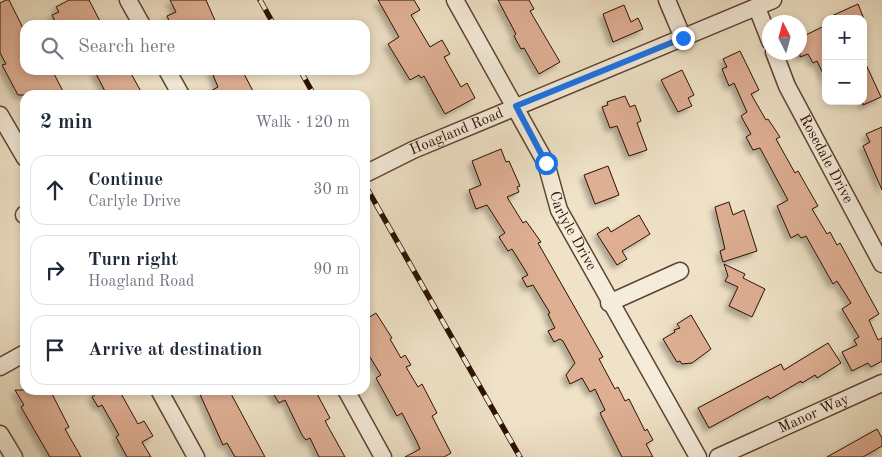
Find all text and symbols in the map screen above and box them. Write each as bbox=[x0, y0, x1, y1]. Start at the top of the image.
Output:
north arrow bbox=[762, 15, 807, 60]
map controls bbox=[822, 15, 867, 105]
button: + bbox=[822, 15, 867, 60]
search box bbox=[20, 20, 370, 75]
route end bbox=[672, 27, 695, 50]
icon: search bbox=[38, 34, 66, 62]
text: Search here bbox=[78, 38, 175, 57]
button: − bbox=[822, 60, 867, 105]
street label: Hoagland Road bbox=[408, 106, 506, 158]
text: 2 min bbox=[40, 112, 93, 133]
street label: Rosedale Drive bbox=[796, 112, 856, 206]
text: Walk · 120 m bbox=[255, 115, 350, 131]
route start bbox=[535, 152, 558, 175]
text: Continue bbox=[88, 171, 163, 190]
icon: ahead bbox=[41, 176, 69, 204]
text: 30 m bbox=[313, 182, 349, 198]
street label: Carlyle Drive bbox=[547, 190, 599, 273]
text: Carlyle Drive bbox=[88, 194, 181, 210]
text: Turn right bbox=[88, 251, 178, 270]
icon: right bbox=[41, 256, 69, 284]
text: 90 m bbox=[313, 262, 349, 278]
text: Hoagland Road bbox=[88, 274, 194, 290]
icon: arrive bbox=[41, 336, 69, 364]
text: Arrive at destination bbox=[88, 341, 262, 360]
street label: Manor Way bbox=[776, 391, 851, 436]

